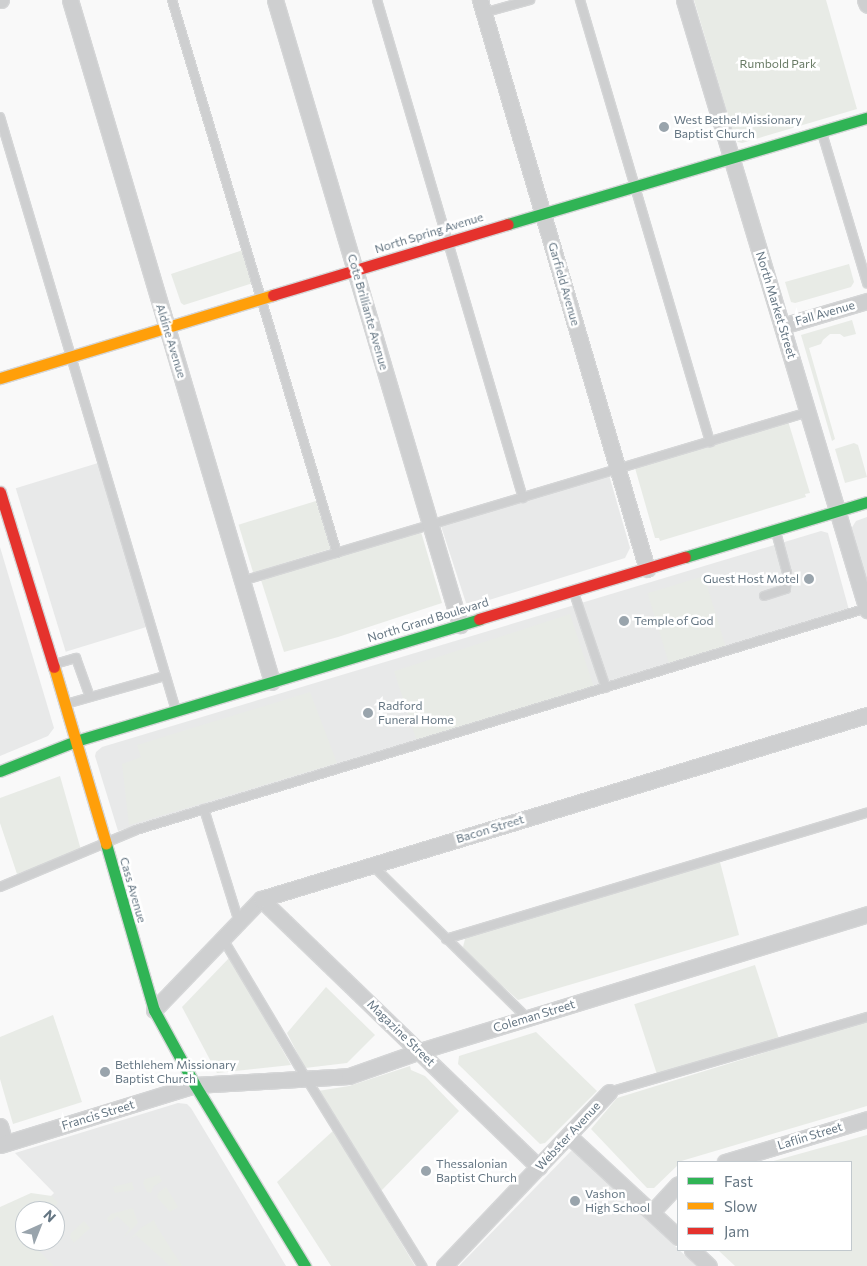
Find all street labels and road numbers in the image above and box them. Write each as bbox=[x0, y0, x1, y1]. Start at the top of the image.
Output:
street label: North Spring Avenue bbox=[373, 210, 485, 256]
street label: Garfield Avenue bbox=[545, 241, 583, 327]
street label: North Market Street bbox=[753, 250, 799, 360]
street label: Cote Brilliante Avenue bbox=[345, 252, 391, 372]
street label: Fall Avenue bbox=[794, 298, 856, 328]
street label: Aldine Avenue bbox=[153, 302, 189, 380]
street label: North Grand Boulevard bbox=[366, 595, 490, 645]
street label: Bacon Street bbox=[454, 812, 526, 846]
street label: Cass Avenue bbox=[117, 855, 149, 925]
street label: Magazine Street bbox=[364, 997, 438, 1069]
street label: Coleman Street bbox=[491, 997, 577, 1035]
street label: Francis Street bbox=[60, 1097, 136, 1133]
street label: Webster Avenue bbox=[533, 1099, 603, 1173]
street label: Laflin Street bbox=[776, 1119, 844, 1153]

